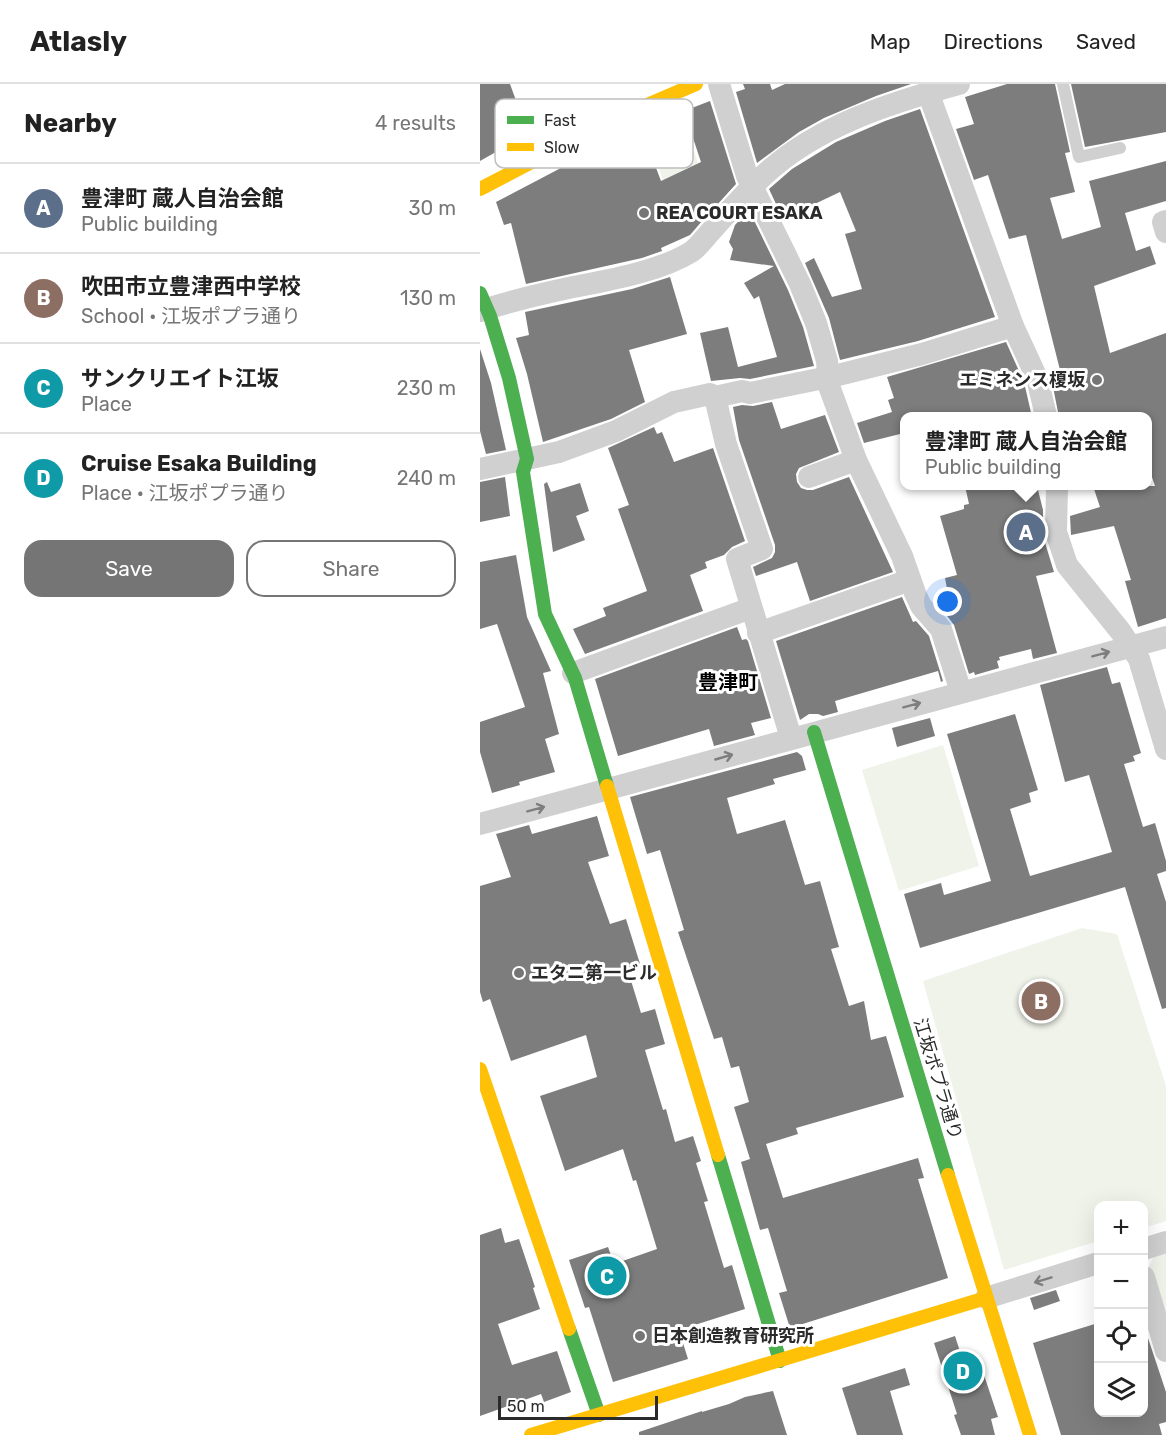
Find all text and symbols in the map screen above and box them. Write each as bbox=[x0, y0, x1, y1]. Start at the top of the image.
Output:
text: Atlasly bbox=[30, 25, 127, 58]
text: Map bbox=[870, 29, 911, 54]
text: Directions bbox=[944, 29, 1043, 54]
text: Saved bbox=[1076, 29, 1136, 54]
legend bbox=[495, 99, 693, 168]
text: Nearby bbox=[24, 108, 117, 139]
text: 4 results bbox=[375, 111, 456, 135]
text: Fast bbox=[544, 111, 576, 130]
text: Slow bbox=[544, 138, 580, 157]
text: 豊津町 蔵人自治会館 bbox=[81, 185, 284, 212]
text: A bbox=[36, 196, 51, 220]
text: 30 m bbox=[409, 196, 456, 220]
place label: REA COURT ESAKA bbox=[656, 202, 823, 224]
marker: REA COURT ESAKA bbox=[637, 206, 651, 220]
text: Public building bbox=[81, 212, 218, 236]
text: 吹田市立豊津西中学校 bbox=[81, 273, 301, 300]
text: B bbox=[36, 286, 51, 310]
text: 130 m bbox=[400, 286, 456, 310]
text: School · 江坂ポプラ通り bbox=[81, 304, 301, 328]
text: サンクリエイト江坂 bbox=[81, 365, 279, 392]
place label: エミネンス榎坂 bbox=[959, 369, 1086, 391]
marker: エミネンス榎坂 bbox=[1090, 373, 1104, 387]
text: C bbox=[36, 376, 51, 400]
text: 230 m bbox=[397, 376, 456, 400]
text: Place bbox=[81, 392, 132, 416]
popup bbox=[900, 412, 1152, 490]
text: 豊津町 蔵人自治会館 bbox=[925, 428, 1127, 455]
text: Cruise Esaka Building bbox=[81, 450, 317, 477]
text: Public building bbox=[925, 455, 1062, 479]
text: D bbox=[36, 466, 51, 490]
text: 240 m bbox=[397, 466, 456, 490]
text: Place · 江坂ポプラ通り bbox=[81, 481, 288, 505]
pin: A bbox=[1006, 510, 1046, 554]
button: Save bbox=[24, 540, 234, 597]
button: Share bbox=[246, 540, 456, 597]
your location bbox=[933, 587, 962, 616]
one-way arrow bbox=[1091, 648, 1110, 659]
district label: 豊津町 bbox=[698, 670, 758, 694]
one-way arrow bbox=[903, 699, 922, 711]
one-way arrow bbox=[714, 751, 733, 762]
one-way arrow bbox=[527, 803, 546, 814]
place label: エタニ第一ビル bbox=[531, 962, 657, 984]
marker: エタニ第一ビル bbox=[512, 966, 526, 980]
pin: B bbox=[1022, 978, 1060, 1024]
street label: 江坂ポプラ通り bbox=[909, 1016, 967, 1142]
map controls bbox=[1094, 1201, 1148, 1417]
button: + bbox=[1094, 1201, 1148, 1255]
pin: C bbox=[588, 1254, 626, 1298]
button: − bbox=[1094, 1255, 1148, 1309]
one-way arrow bbox=[1034, 1275, 1053, 1286]
button: locate bbox=[1094, 1309, 1148, 1363]
place label: 日本創造教育研究所 bbox=[652, 1325, 814, 1347]
marker: 日本創造教育研究所 bbox=[633, 1329, 647, 1343]
pin: D bbox=[944, 1348, 982, 1394]
button: layers bbox=[1094, 1363, 1148, 1417]
scale bar bbox=[498, 1393, 658, 1420]
text: 50 m bbox=[507, 1397, 545, 1416]

